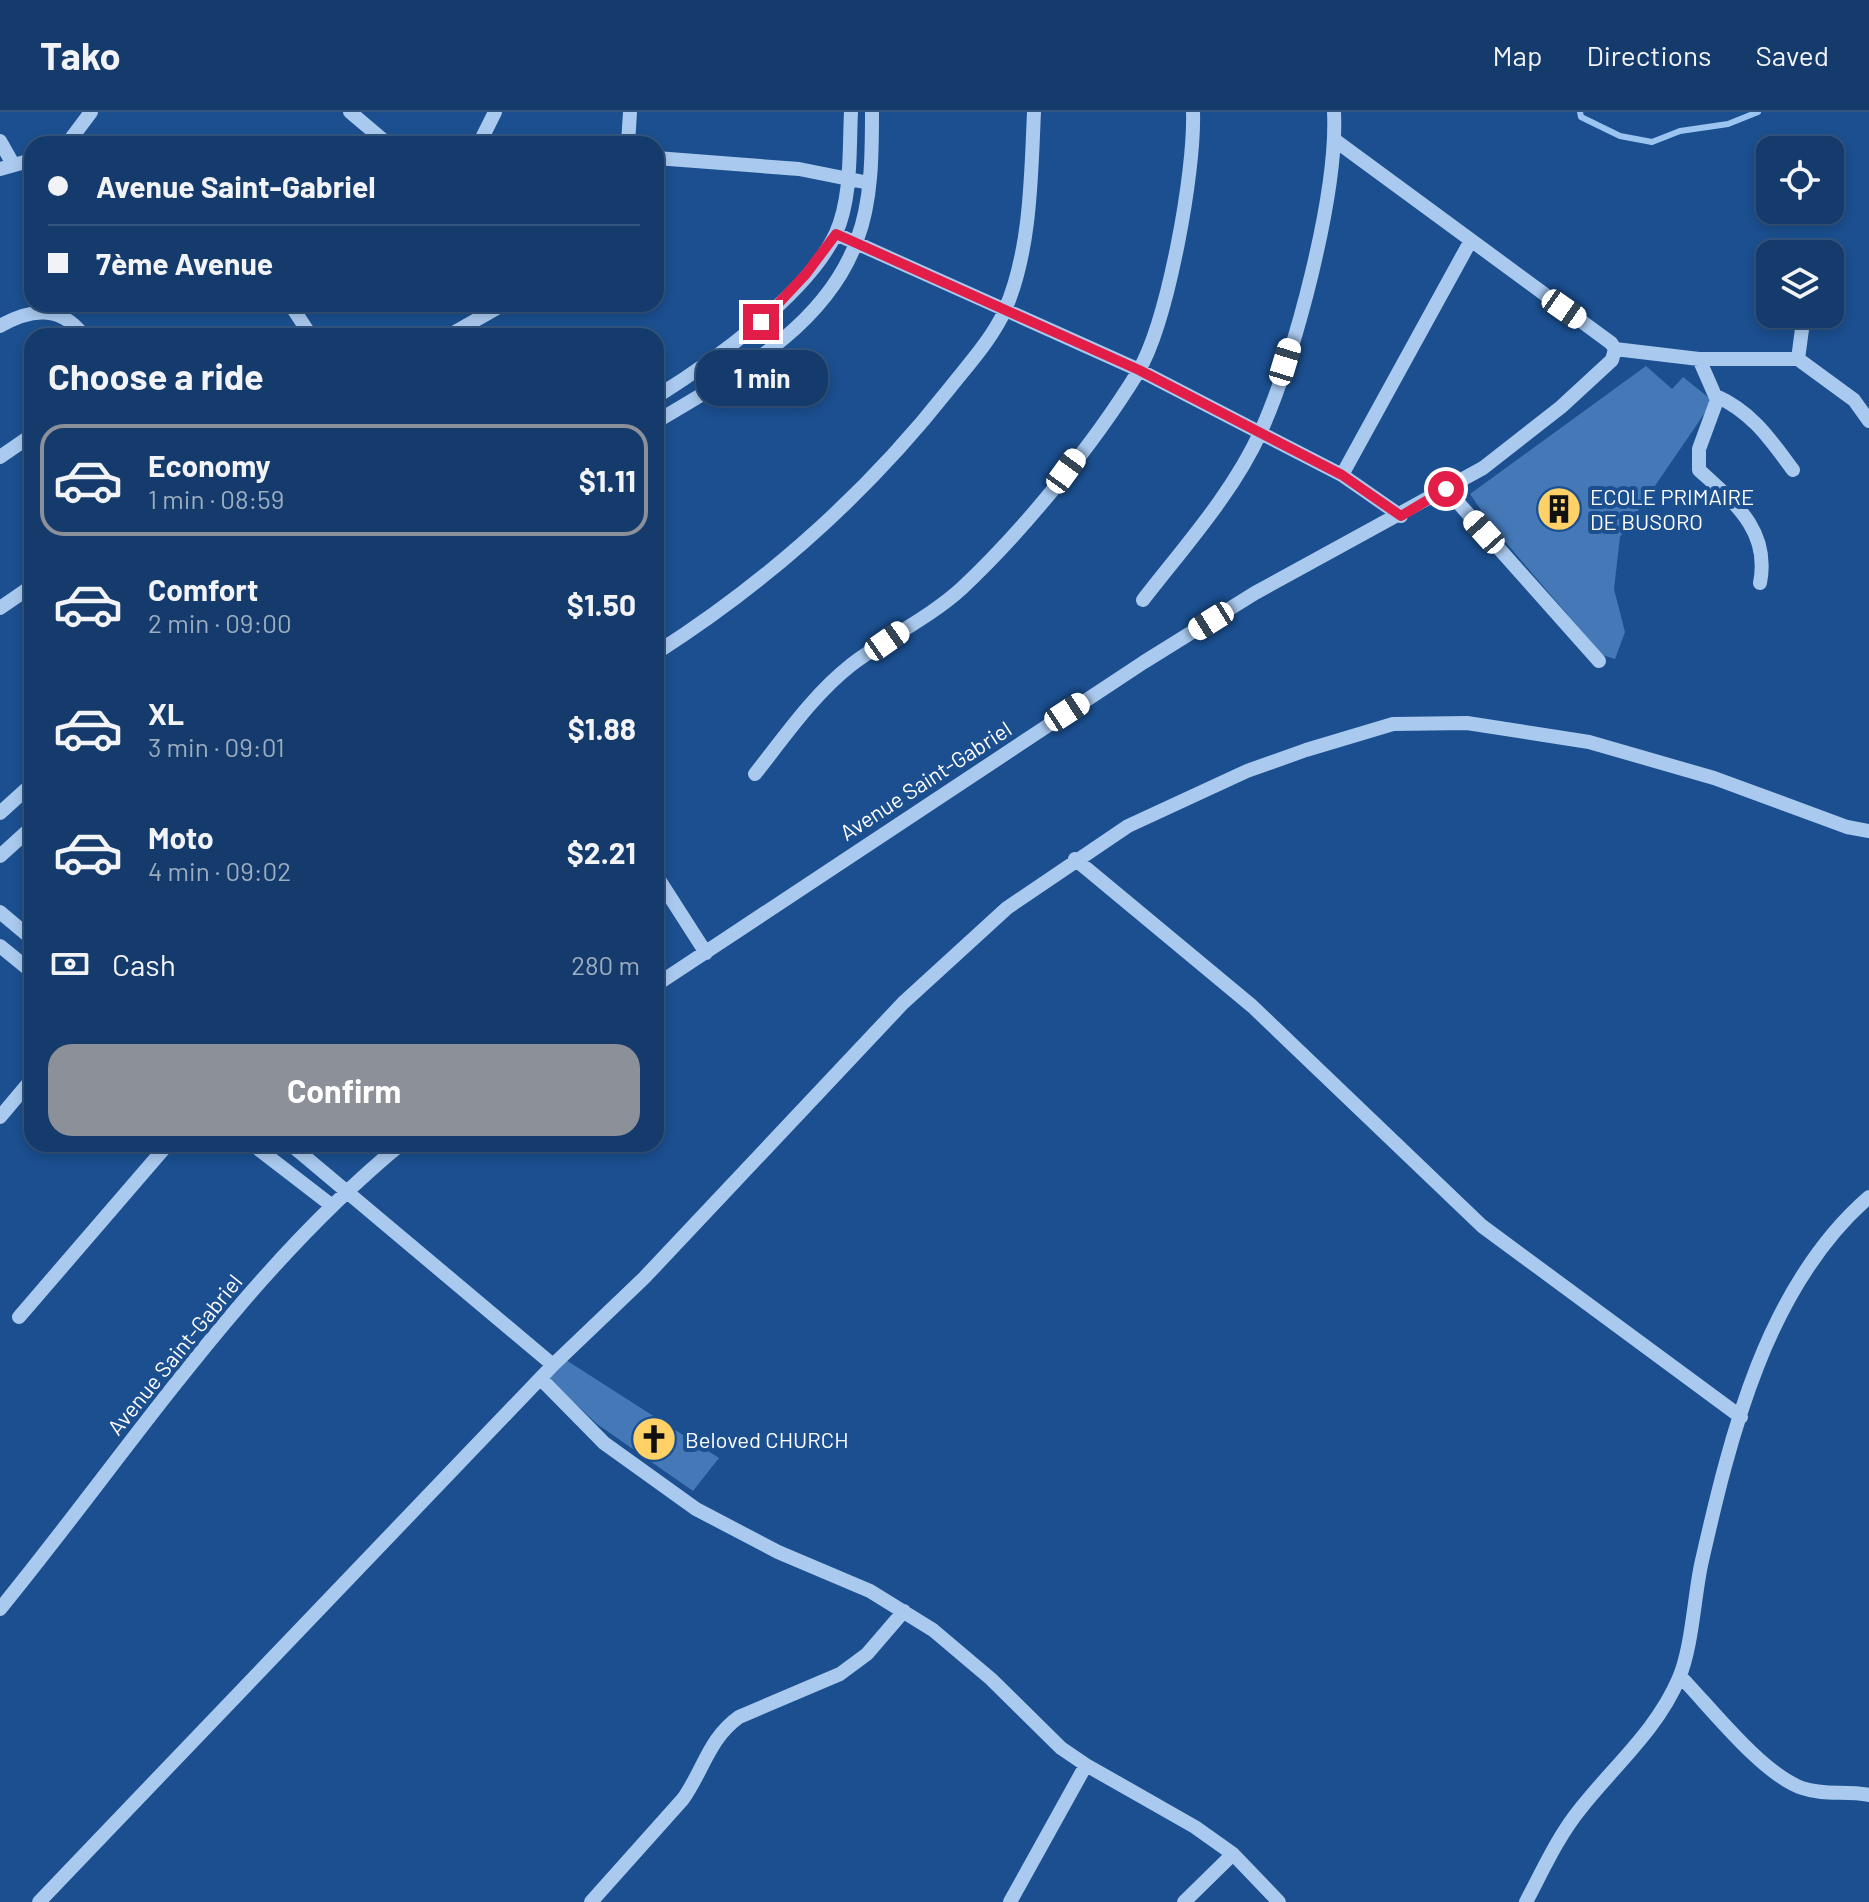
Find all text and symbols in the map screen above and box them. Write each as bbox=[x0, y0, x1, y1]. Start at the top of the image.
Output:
text: Tako bbox=[40, 32, 121, 78]
text: Map bbox=[1493, 38, 1542, 72]
text: Directions bbox=[1586, 38, 1712, 72]
text: Saved bbox=[1756, 38, 1829, 72]
map controls bbox=[1756, 136, 1844, 328]
button: locate bbox=[1756, 136, 1844, 224]
text: Avenue Saint-Gabriel bbox=[96, 168, 376, 204]
button: layers bbox=[1756, 240, 1844, 328]
text: 7ème Avenue bbox=[96, 245, 273, 281]
car bbox=[1537, 285, 1591, 333]
route end bbox=[743, 304, 779, 340]
car bbox=[1267, 336, 1303, 388]
callout: 1 min bbox=[695, 350, 827, 406]
text: Choose a ride bbox=[48, 354, 264, 397]
text: 1 min bbox=[734, 362, 790, 393]
icon: car bbox=[52, 444, 124, 516]
car bbox=[1042, 445, 1090, 497]
text: Economy bbox=[148, 447, 271, 483]
text: $1.11 bbox=[579, 462, 636, 498]
route start bbox=[1428, 471, 1464, 507]
text: 1 min · 08:59 bbox=[148, 483, 284, 514]
place label: ECOLE PRIMAIRE DE BUSORO bbox=[1590, 483, 1754, 534]
building icon: ECOLE PRIMAIRE DE BUSORO bbox=[1535, 485, 1583, 533]
car bbox=[1459, 506, 1509, 558]
icon: car bbox=[52, 568, 124, 640]
text: Comfort bbox=[148, 571, 258, 607]
text: $1.50 bbox=[567, 586, 636, 622]
car bbox=[1184, 598, 1238, 644]
text: 2 min · 09:00 bbox=[148, 607, 292, 638]
car bbox=[860, 617, 914, 665]
car bbox=[1040, 689, 1094, 735]
icon: car bbox=[52, 692, 124, 764]
text: XL bbox=[148, 695, 184, 731]
text: $1.88 bbox=[568, 710, 636, 746]
street label: Avenue Saint-Gabriel bbox=[834, 715, 1016, 845]
text: 3 min · 09:01 bbox=[148, 731, 285, 762]
icon: car bbox=[52, 816, 124, 888]
text: Moto bbox=[148, 819, 214, 855]
text: $2.21 bbox=[567, 834, 636, 870]
text: 4 min · 09:02 bbox=[148, 855, 291, 886]
icon: cash bbox=[48, 942, 92, 986]
text: Cash bbox=[112, 946, 176, 982]
text: 280 m bbox=[571, 949, 640, 980]
button: Confirm bbox=[48, 1044, 640, 1136]
street label: Avenue Saint-Gabriel bbox=[101, 1268, 247, 1440]
church icon: Beloved CHURCH bbox=[630, 1415, 678, 1463]
place label: Beloved CHURCH bbox=[685, 1426, 849, 1452]

